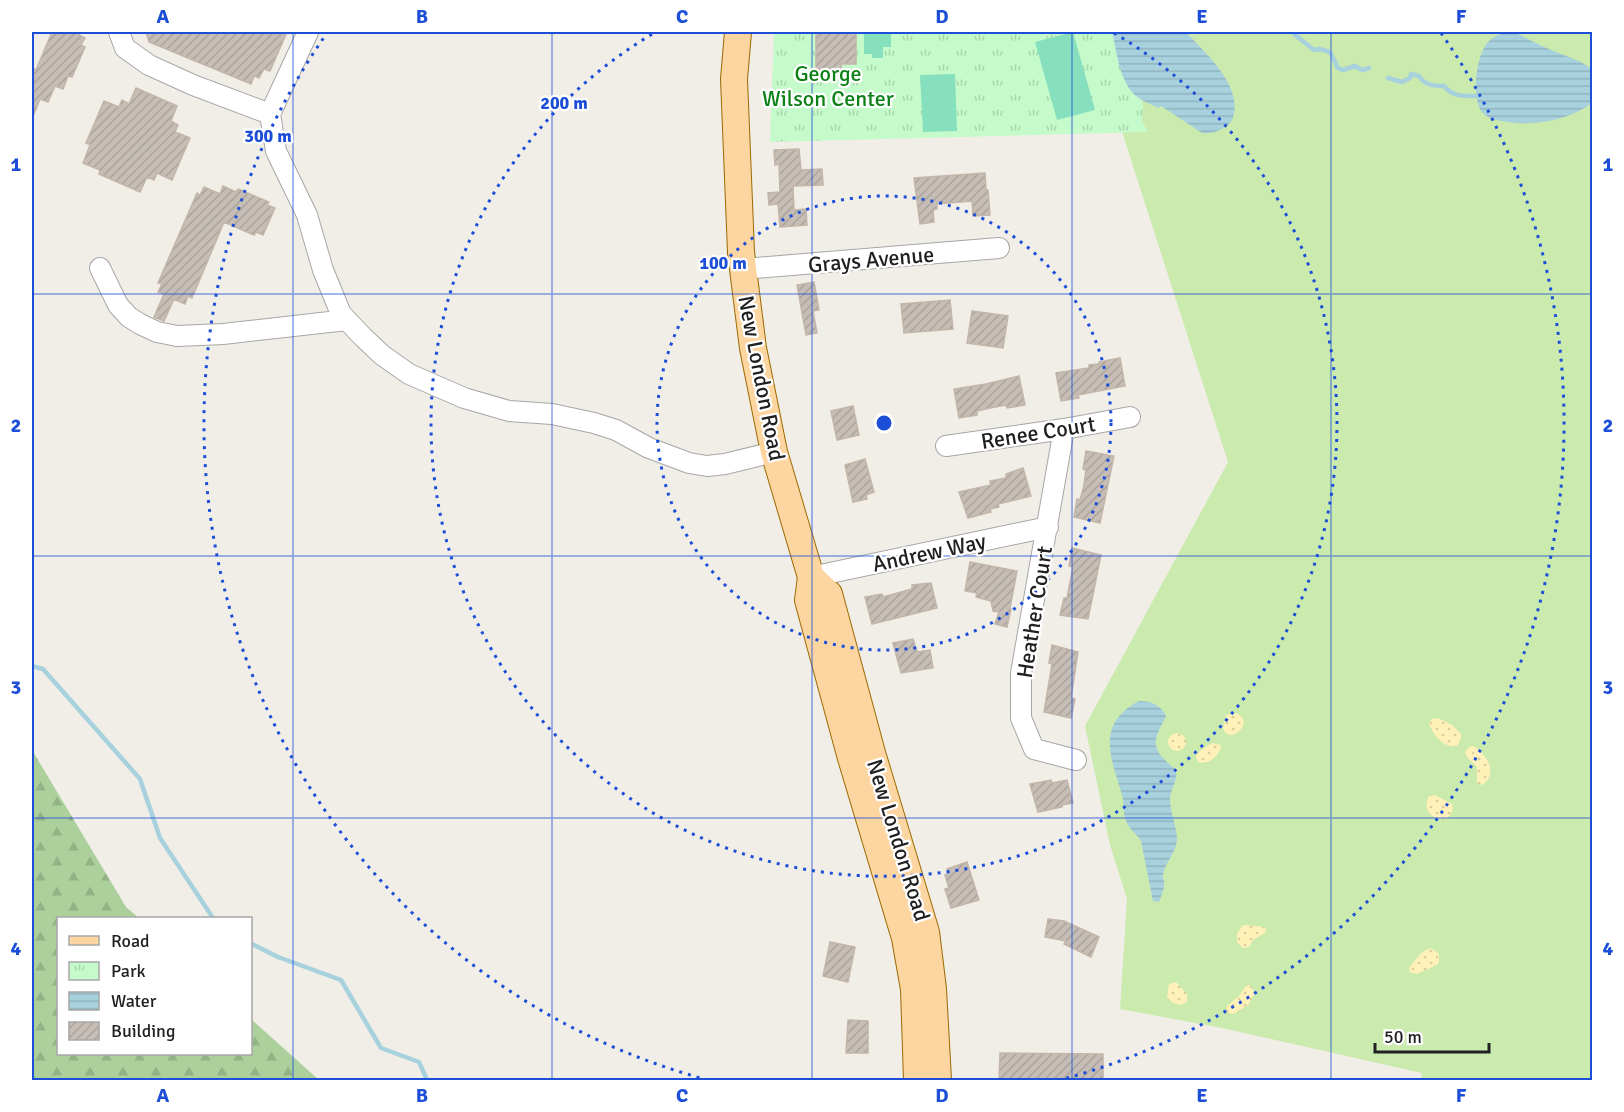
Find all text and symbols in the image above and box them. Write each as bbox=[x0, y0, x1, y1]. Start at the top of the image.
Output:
text: A bbox=[157, 4, 170, 29]
text: B bbox=[416, 4, 428, 29]
text: C bbox=[676, 4, 688, 29]
text: D bbox=[935, 4, 949, 29]
text: E bbox=[1196, 4, 1208, 29]
text: F bbox=[1456, 4, 1467, 29]
park label: George Wilson Center bbox=[762, 60, 894, 112]
text: 200 m bbox=[540, 92, 588, 114]
text: 300 m bbox=[244, 125, 292, 147]
text: 1 bbox=[11, 152, 22, 177]
text: 1 bbox=[1603, 152, 1614, 177]
street label: Grays Avenue bbox=[807, 241, 935, 278]
text: 100 m bbox=[699, 252, 747, 274]
street label: New London Road bbox=[732, 293, 791, 463]
street label: Renee Court bbox=[979, 410, 1098, 455]
text: 2 bbox=[11, 413, 21, 438]
centre of rings bbox=[874, 413, 894, 433]
text: 2 bbox=[1603, 413, 1613, 438]
street label: Andrew Way bbox=[870, 527, 989, 578]
street label: Heather Court bbox=[1011, 544, 1058, 680]
text: 3 bbox=[11, 675, 21, 700]
text: 3 bbox=[1603, 675, 1613, 700]
street label: New London Road bbox=[861, 756, 936, 924]
legend bbox=[57, 917, 252, 1055]
text: Road bbox=[111, 930, 150, 952]
text: 4 bbox=[11, 936, 22, 961]
text: 4 bbox=[1603, 936, 1614, 961]
text: Park bbox=[111, 960, 146, 982]
text: Water bbox=[111, 990, 157, 1012]
scale bar bbox=[1375, 1016, 1489, 1054]
text: Building bbox=[111, 1020, 175, 1042]
text: 50 m bbox=[1384, 1026, 1422, 1048]
text: A bbox=[157, 1083, 170, 1108]
text: B bbox=[416, 1083, 428, 1108]
text: C bbox=[676, 1083, 688, 1108]
text: D bbox=[935, 1083, 949, 1108]
text: E bbox=[1196, 1083, 1208, 1108]
text: F bbox=[1456, 1083, 1467, 1108]

